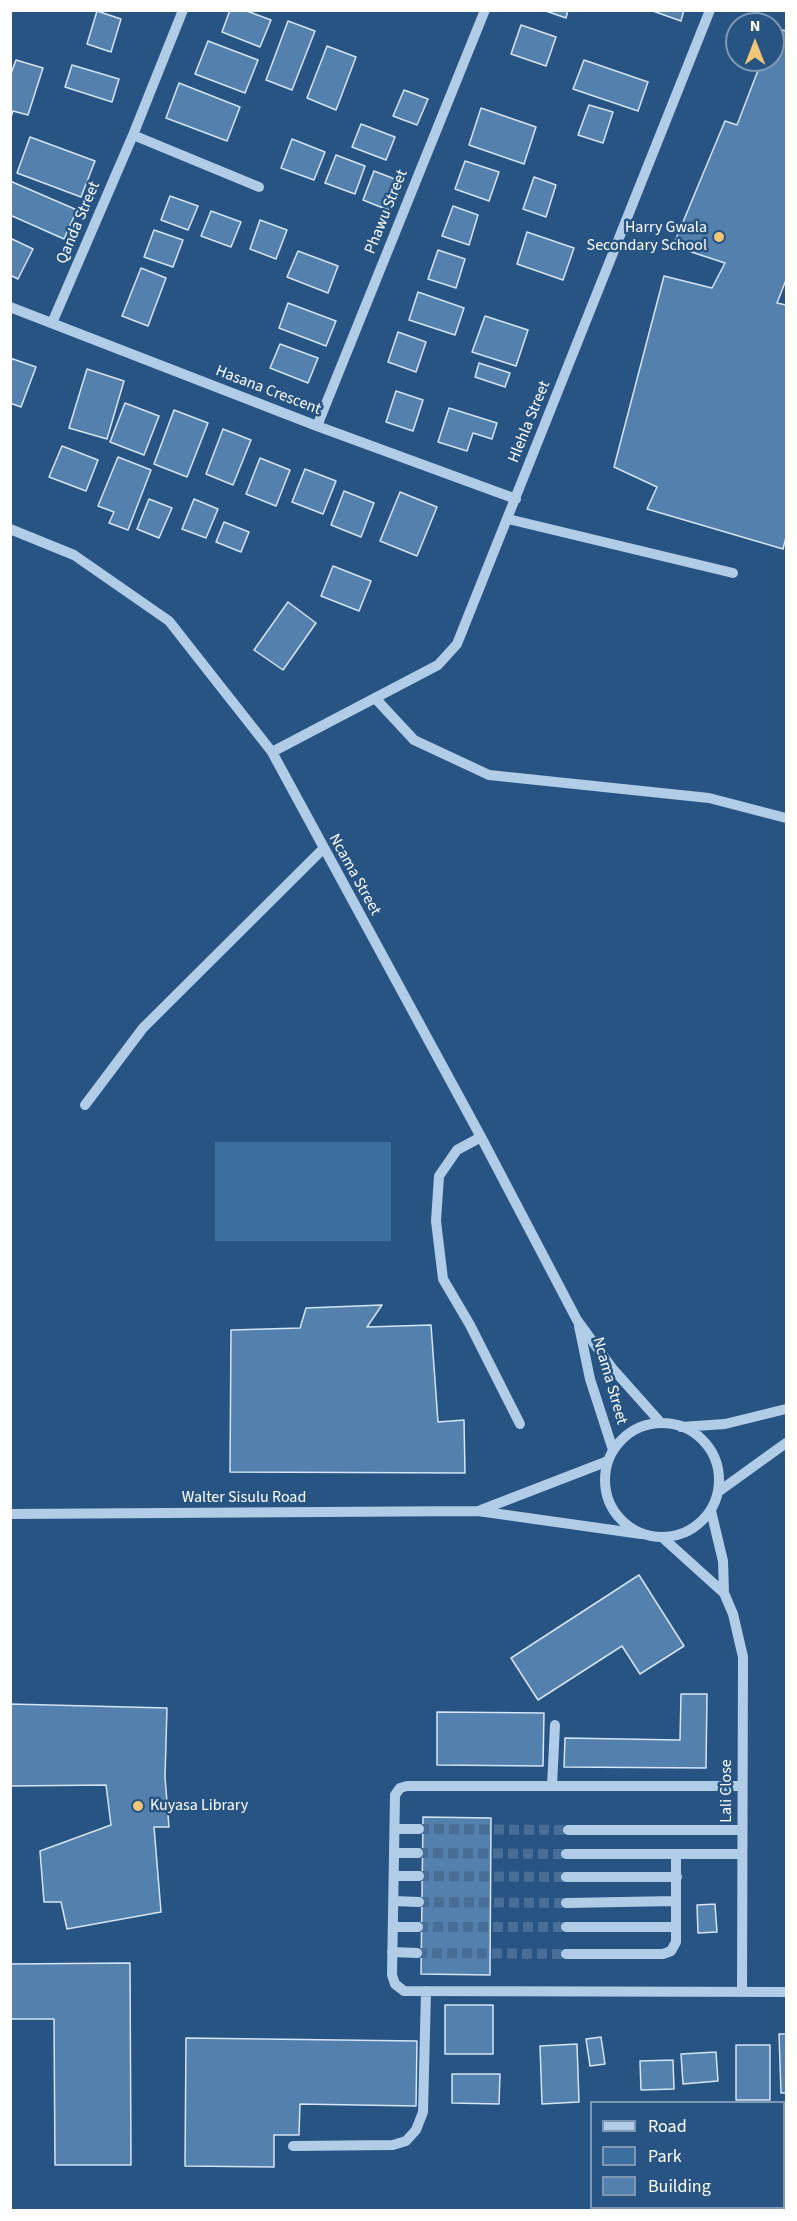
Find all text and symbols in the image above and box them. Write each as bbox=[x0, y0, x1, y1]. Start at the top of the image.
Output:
north arrow bbox=[725, 12, 785, 72]
text: N bbox=[750, 15, 760, 37]
street label: Phawu Street bbox=[361, 167, 413, 257]
street label: Qanda Street bbox=[53, 179, 105, 267]
place label: Harry Gwala Secondary School bbox=[587, 218, 707, 256]
marker: Harry Gwala Secondary School bbox=[712, 230, 726, 244]
street label: Hasana Crescent bbox=[213, 362, 323, 420]
street label: Hlehla Street bbox=[505, 378, 555, 466]
street label: Ncama Street bbox=[324, 831, 384, 919]
street label: Ncama Street bbox=[587, 1335, 631, 1427]
street label: Walter Sisulu Road bbox=[182, 1488, 306, 1508]
street label: Lali Close bbox=[717, 1759, 737, 1823]
place label: Kuyasa Library bbox=[150, 1796, 248, 1816]
marker: Kuyasa Library bbox=[131, 1799, 145, 1813]
legend bbox=[590, 2101, 785, 2209]
text: Road bbox=[648, 2114, 687, 2139]
text: Park bbox=[648, 2144, 682, 2169]
text: Building bbox=[648, 2174, 711, 2199]

